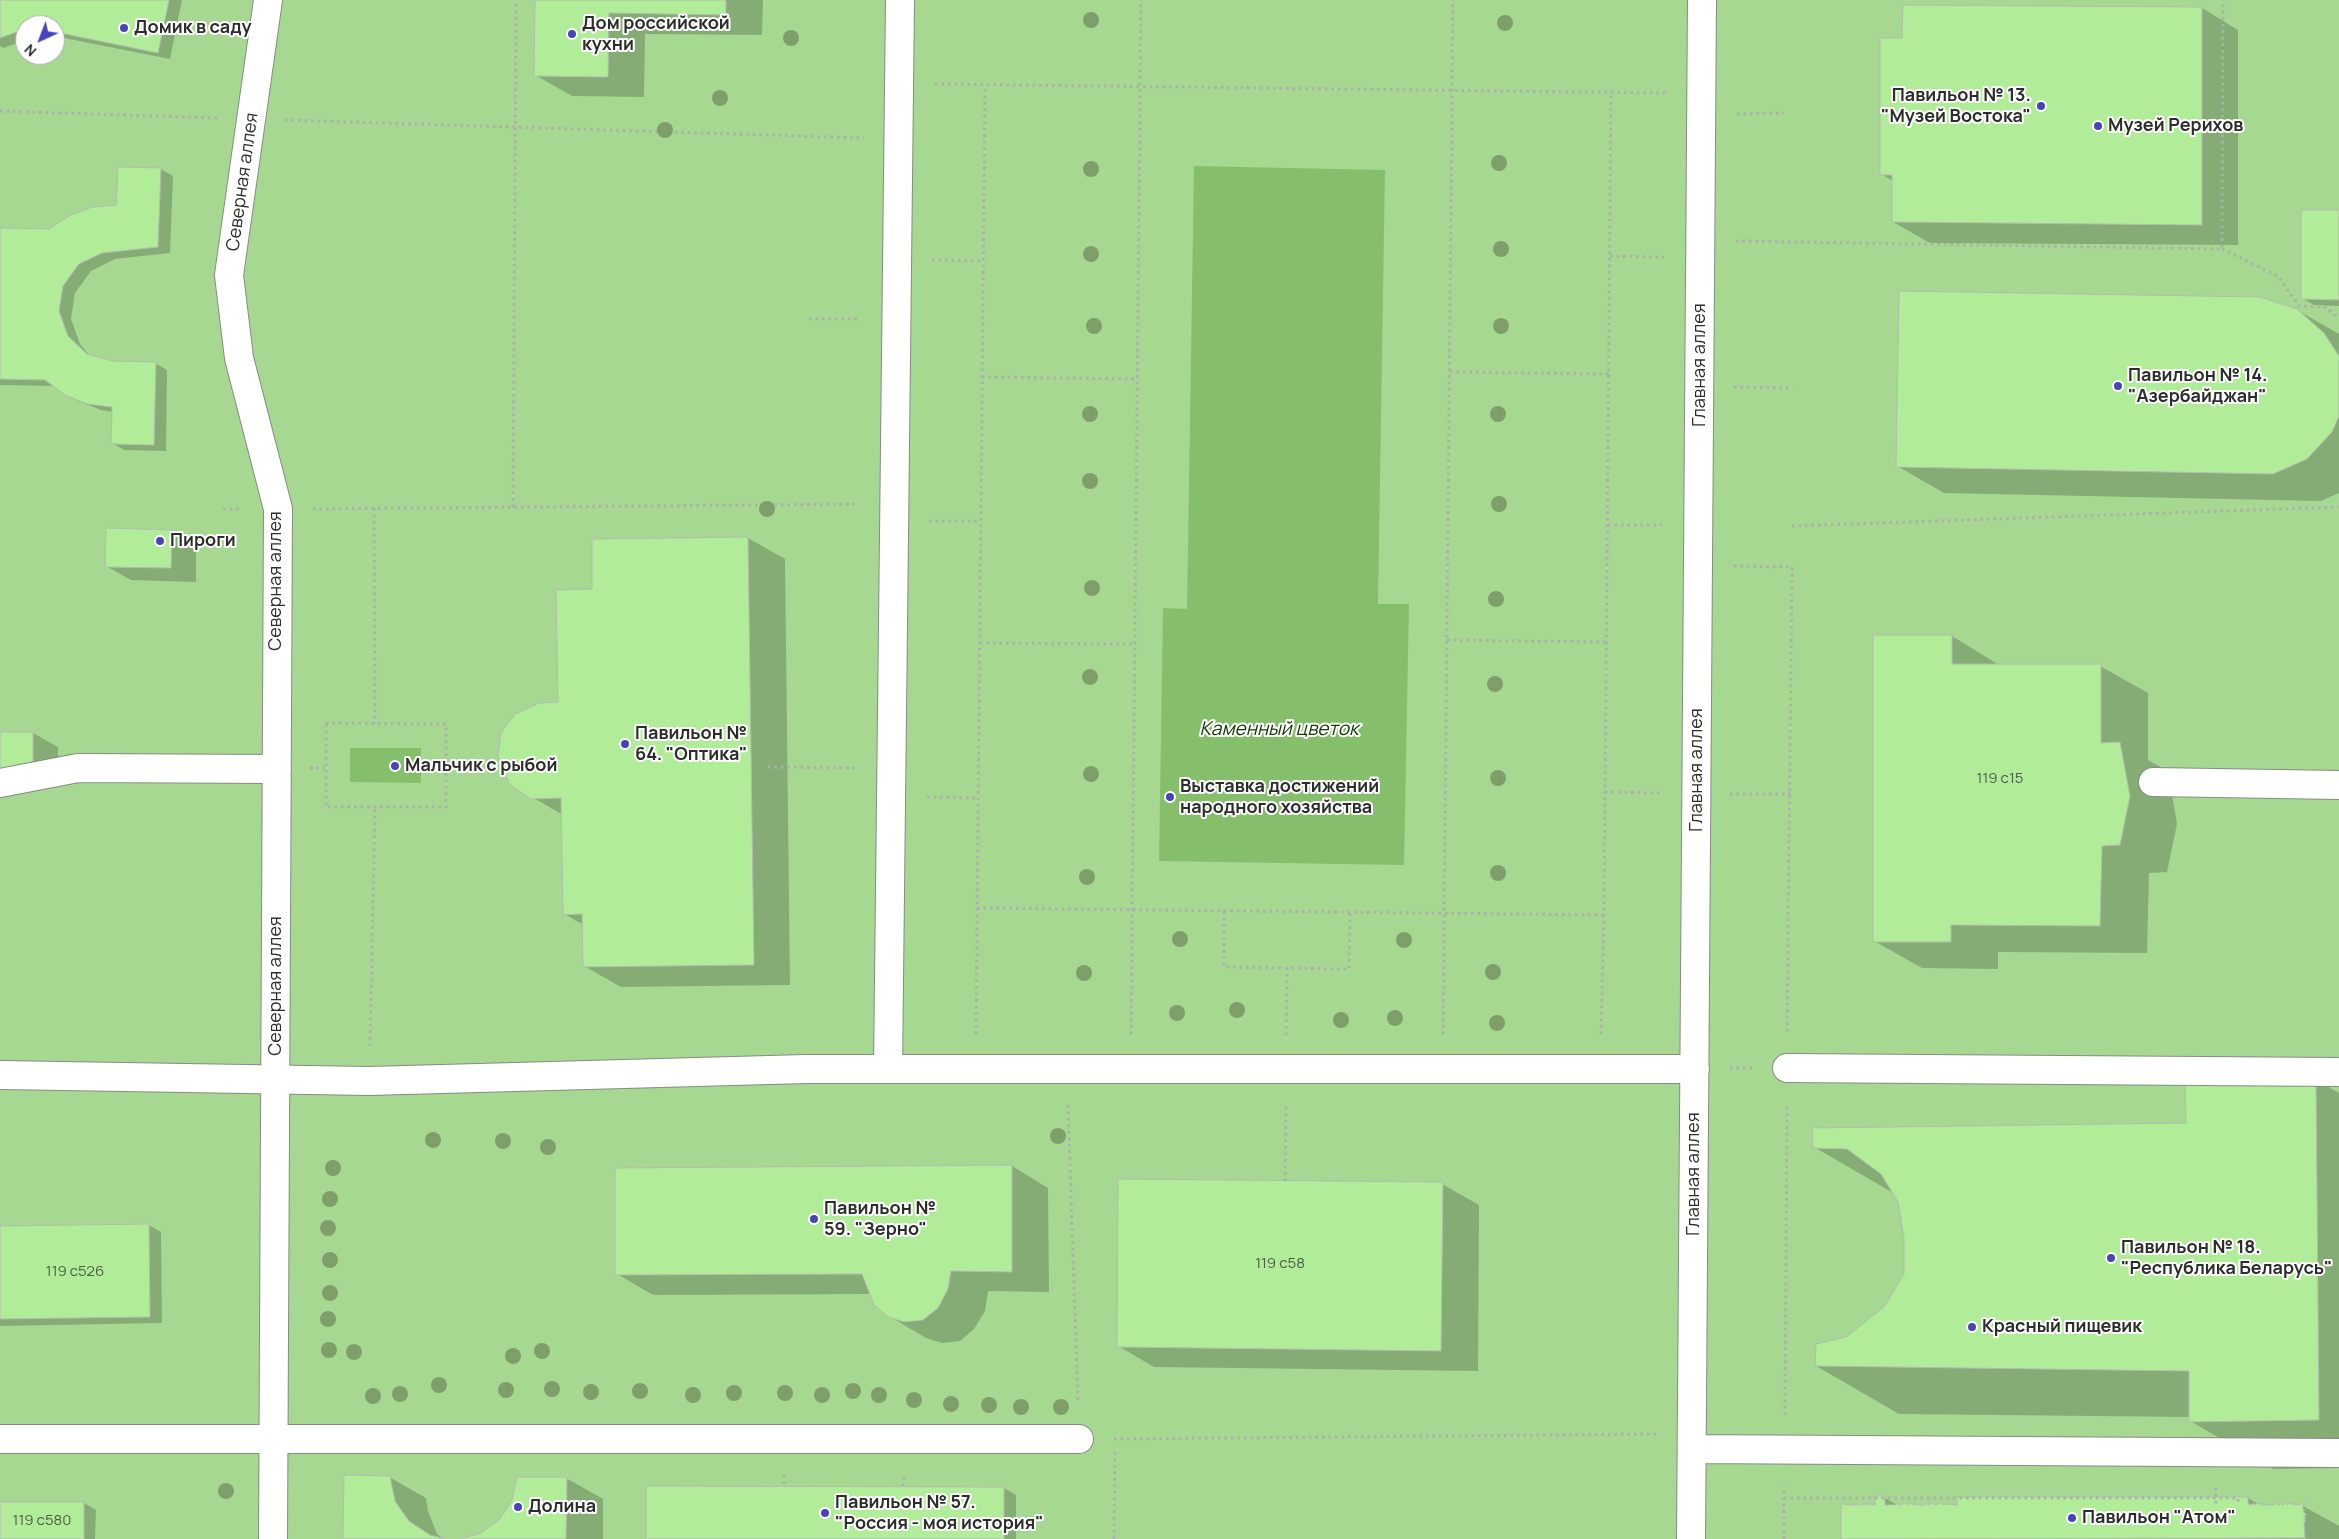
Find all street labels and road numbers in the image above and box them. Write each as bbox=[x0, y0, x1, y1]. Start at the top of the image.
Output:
street label: Северная аллея bbox=[223, 111, 263, 253]
street label: Главная аллея bbox=[1689, 303, 1711, 427]
street label: Северная аллея bbox=[265, 511, 287, 651]
street label: Главная аллея bbox=[1686, 708, 1708, 832]
street label: Северная аллея bbox=[265, 916, 287, 1056]
street label: Главная аллея bbox=[1683, 1112, 1705, 1236]

